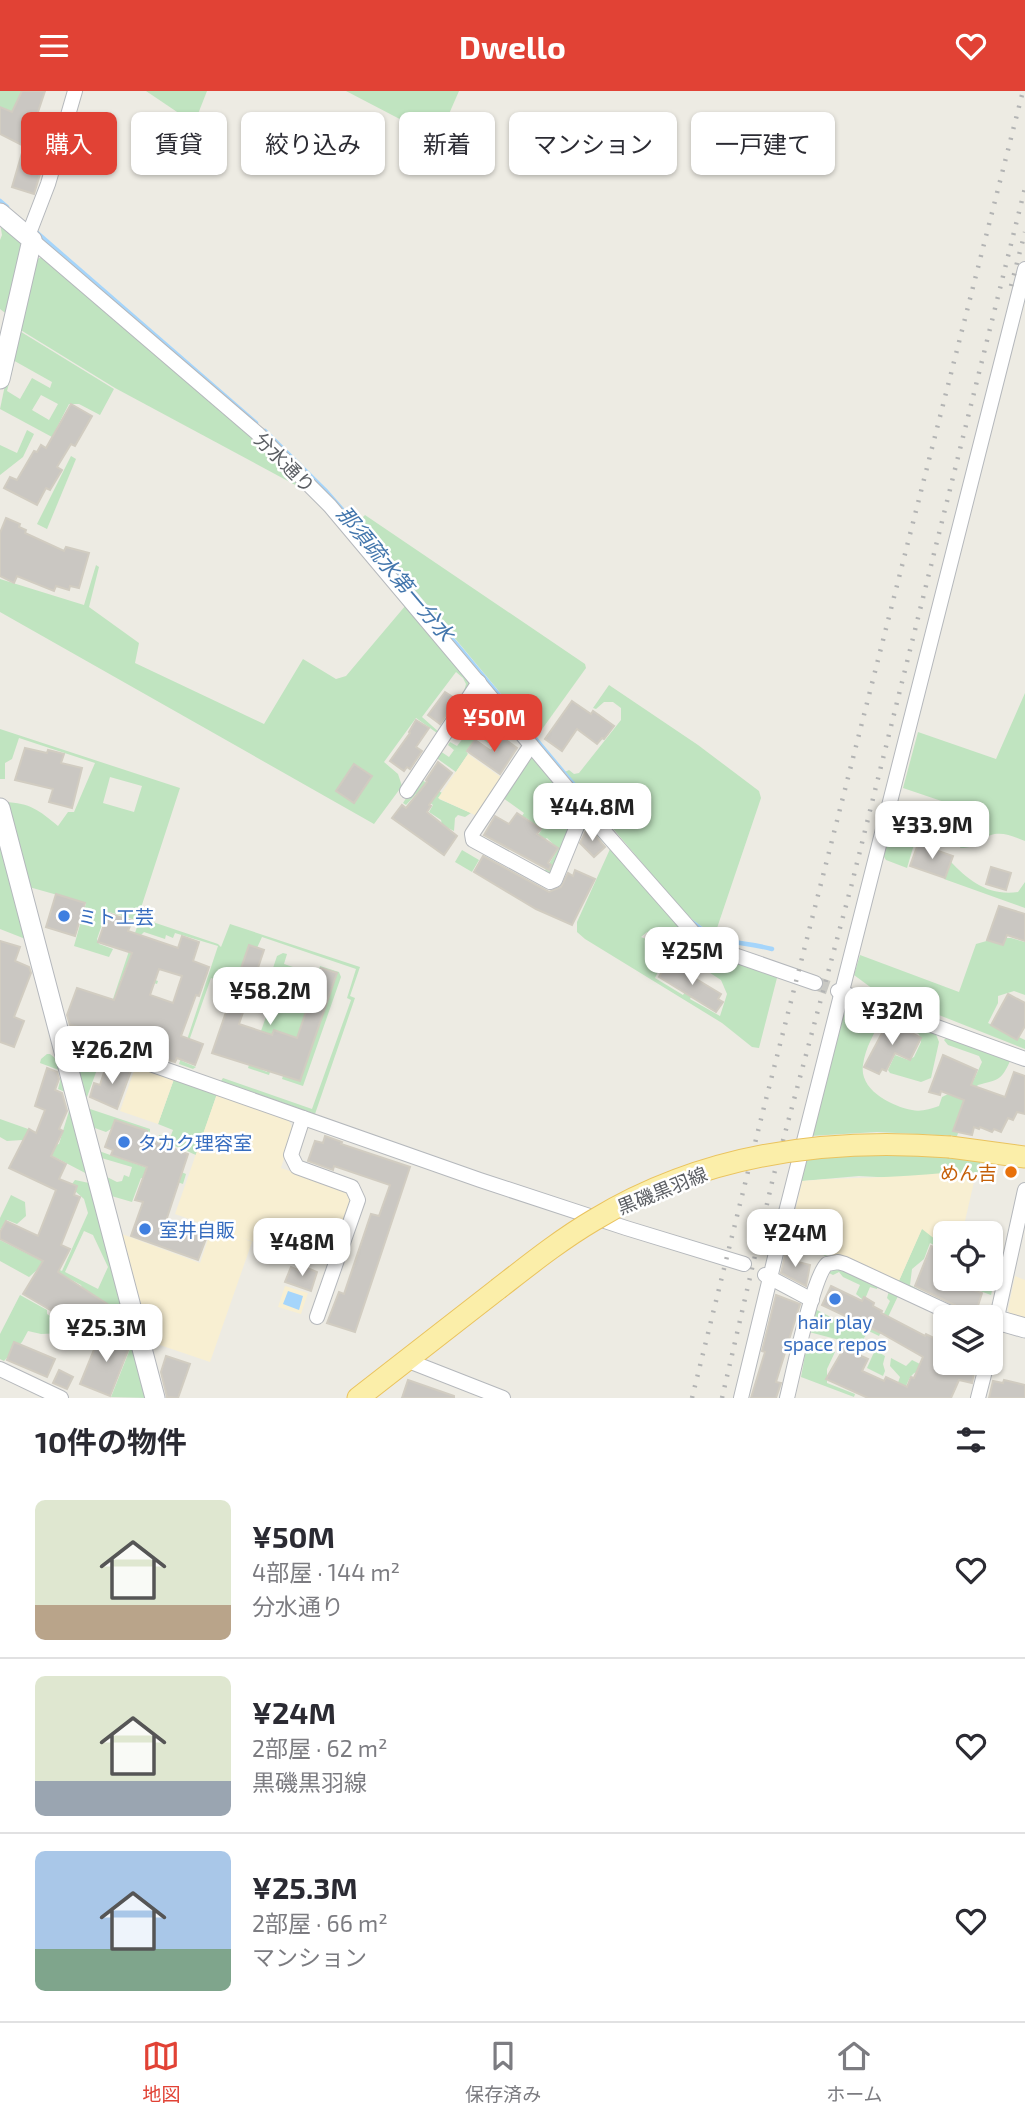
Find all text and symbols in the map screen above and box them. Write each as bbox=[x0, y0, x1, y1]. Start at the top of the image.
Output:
icon: menu bbox=[35, 27, 73, 65]
text: Dwello bbox=[459, 27, 566, 65]
icon: heart bbox=[952, 27, 990, 65]
chip: 購入 bbox=[21, 112, 117, 175]
chip: 賃貸 bbox=[131, 112, 227, 175]
chip: 絞り込み bbox=[241, 112, 385, 175]
chip: 新着 bbox=[399, 112, 495, 175]
chip: マンション bbox=[509, 112, 677, 175]
chip: 一戸建て bbox=[691, 112, 835, 175]
street label: 分水通り bbox=[250, 427, 320, 497]
water label: 那須疏水第一分水 bbox=[332, 501, 461, 647]
pin: ¥50M bbox=[453, 695, 535, 754]
text: ¥50M bbox=[462, 703, 526, 731]
pin: ¥44.8M bbox=[535, 783, 649, 843]
text: ¥44.8M bbox=[549, 792, 635, 820]
pin: ¥33.9M bbox=[875, 801, 989, 861]
text: ¥33.9M bbox=[891, 810, 973, 838]
place label: ミト工芸 bbox=[78, 905, 154, 928]
marker: ミト工芸 bbox=[56, 908, 72, 924]
pin: ¥25M bbox=[651, 927, 733, 987]
text: ¥25M bbox=[661, 936, 723, 964]
pin: ¥58.2M bbox=[213, 967, 327, 1027]
text: ¥58.2M bbox=[229, 976, 311, 1004]
pin: ¥32M bbox=[851, 988, 933, 1047]
text: ¥32M bbox=[861, 996, 923, 1024]
pin: ¥26.2M bbox=[55, 1027, 169, 1086]
text: ¥26.2M bbox=[71, 1035, 153, 1063]
place label: タカク理容室 bbox=[138, 1131, 252, 1154]
marker: タカク理容室 bbox=[116, 1134, 132, 1150]
place label: めん吉 bbox=[940, 1161, 997, 1184]
street label: 黒磯黒羽線 bbox=[614, 1162, 710, 1218]
marker: めん吉 bbox=[1003, 1164, 1019, 1180]
pin: ¥24M bbox=[754, 1209, 836, 1269]
place label: 室井自販 bbox=[159, 1218, 235, 1241]
text: ¥24M bbox=[763, 1218, 827, 1246]
pin: ¥48M bbox=[261, 1219, 343, 1278]
marker: 室井自販 bbox=[137, 1221, 153, 1237]
map controls bbox=[933, 1221, 1003, 1375]
button: locate bbox=[933, 1221, 1003, 1291]
text: ¥48M bbox=[269, 1227, 335, 1255]
marker: hair play space repos bbox=[827, 1291, 843, 1307]
pin: ¥25.3M bbox=[49, 1305, 163, 1364]
button: layers bbox=[933, 1305, 1003, 1375]
place label: hair play space repos bbox=[783, 1310, 887, 1355]
text: ¥25.3M bbox=[65, 1313, 147, 1341]
icon: filters bbox=[952, 1421, 990, 1459]
text: 10件の物件 bbox=[35, 1423, 187, 1459]
text: ¥50M bbox=[252, 1518, 335, 1554]
icon: home bbox=[91, 1528, 175, 1612]
icon: heart bbox=[952, 1551, 990, 1589]
text: 4部屋 · 144 m² bbox=[252, 1558, 400, 1586]
text: 分水通り bbox=[252, 1592, 344, 1620]
text: ¥24M bbox=[252, 1694, 336, 1730]
icon: home bbox=[91, 1704, 175, 1788]
icon: heart bbox=[952, 1727, 990, 1765]
text: 2部屋 · 62 m² bbox=[252, 1734, 388, 1762]
text: 黒磯黒羽線 bbox=[252, 1768, 367, 1796]
text: ¥25.3M bbox=[252, 1869, 358, 1905]
icon: home bbox=[91, 1879, 175, 1963]
icon: heart bbox=[952, 1902, 990, 1940]
text: 2部屋 · 66 m² bbox=[252, 1909, 388, 1937]
text: マンション bbox=[252, 1943, 367, 1971]
tab: 地図 bbox=[142, 2037, 180, 2106]
tab: 保存済み bbox=[465, 2037, 541, 2106]
tab: ホーム bbox=[826, 2037, 883, 2106]

